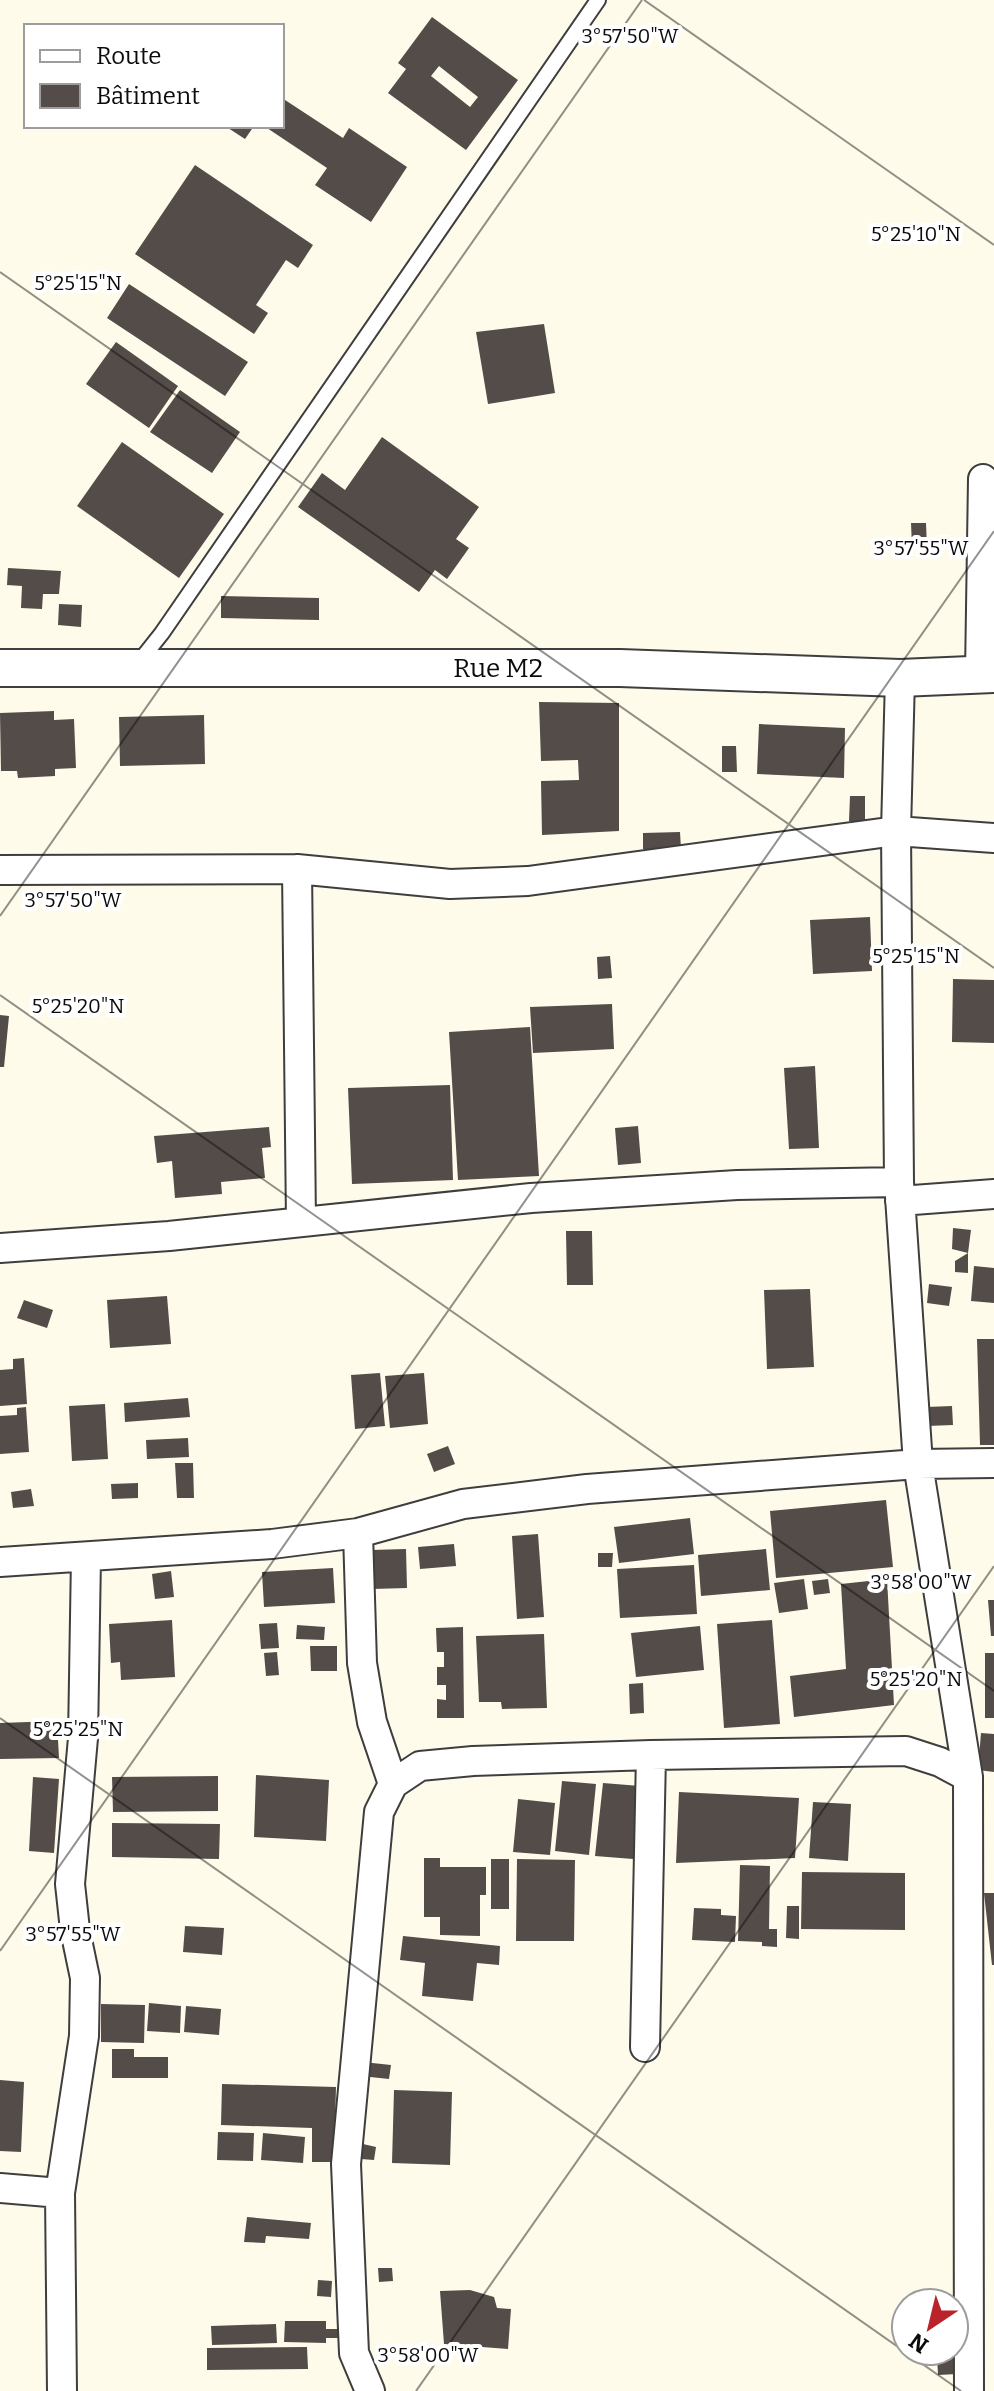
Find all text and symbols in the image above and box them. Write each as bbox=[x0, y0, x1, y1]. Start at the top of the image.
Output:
legend bbox=[24, 24, 284, 128]
text: 3°57'50"W bbox=[582, 24, 679, 48]
text: Route bbox=[96, 42, 161, 70]
text: Bâtiment bbox=[96, 82, 200, 110]
text: 5°25'10"N bbox=[871, 222, 961, 246]
text: 5°25'15"N bbox=[34, 271, 122, 295]
text: 3°57'55"W bbox=[874, 536, 969, 560]
street label: Rue M2 bbox=[453, 653, 543, 684]
text: 3°57'50"W bbox=[25, 888, 122, 912]
text: 5°25'15"N bbox=[872, 944, 960, 968]
text: 5°25'20"N bbox=[32, 994, 124, 1018]
text: 3°58'00"W bbox=[870, 1570, 972, 1594]
text: 5°25'20"N bbox=[870, 1667, 962, 1691]
text: 5°25'25"N bbox=[33, 1717, 123, 1741]
text: 3°57'55"W bbox=[26, 1922, 121, 1946]
north arrow bbox=[890, 2287, 970, 2367]
text: N bbox=[904, 2327, 934, 2359]
text: 3°58'00"W bbox=[377, 2343, 479, 2367]

